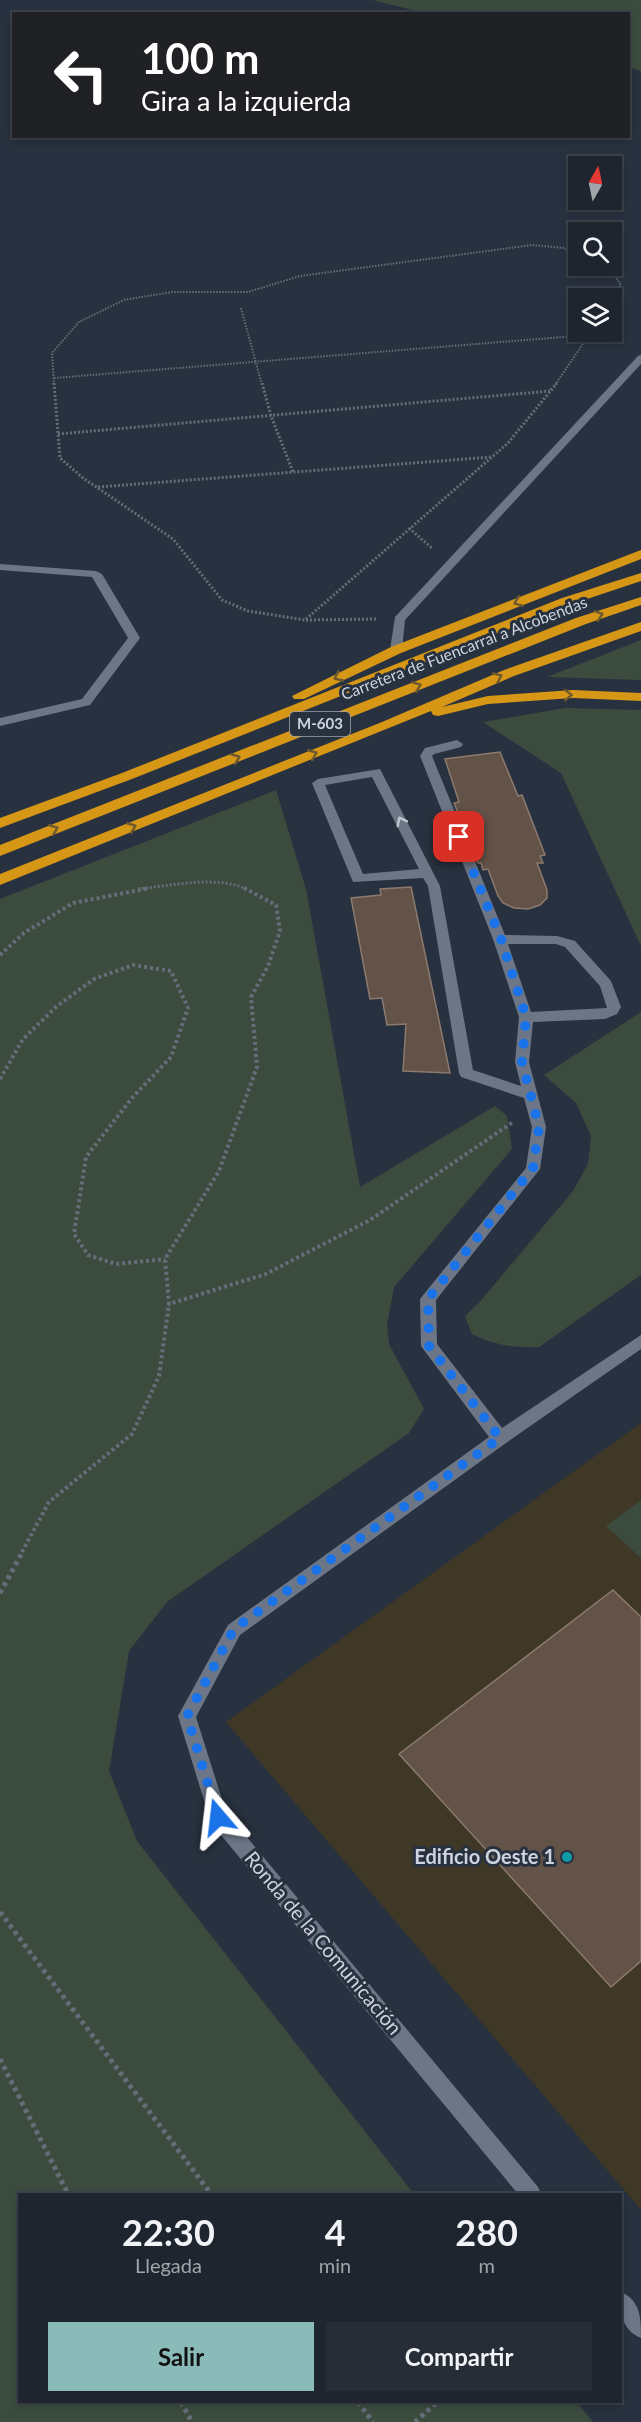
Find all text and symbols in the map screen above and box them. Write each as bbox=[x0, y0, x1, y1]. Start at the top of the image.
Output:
text: 100 m bbox=[141, 33, 259, 83]
icon: left bbox=[42, 36, 120, 114]
text: Gira a la izquierda bbox=[141, 84, 351, 117]
north arrow bbox=[568, 156, 622, 210]
map controls bbox=[568, 156, 622, 342]
button: search bbox=[568, 222, 622, 276]
button: layers bbox=[568, 288, 622, 342]
street label: Carretera de Fuencarral a Alcobendas bbox=[338, 592, 590, 703]
one-way arrow bbox=[514, 595, 524, 608]
one-way arrow bbox=[593, 610, 604, 623]
one-way arrow bbox=[334, 670, 345, 682]
one-way arrow bbox=[492, 672, 503, 684]
one-way arrow bbox=[411, 681, 422, 693]
one-way arrow bbox=[563, 688, 572, 701]
road number: M-603 bbox=[290, 712, 350, 736]
one-way arrow bbox=[307, 749, 318, 761]
one-way arrow bbox=[230, 752, 241, 765]
pin bbox=[433, 811, 484, 862]
one-way arrow bbox=[396, 816, 408, 827]
icon: arrive bbox=[442, 820, 475, 853]
one-way arrow bbox=[126, 822, 137, 834]
one-way arrow bbox=[48, 824, 59, 836]
position arrow bbox=[186, 1785, 250, 1849]
place label: Edificio Oeste 1 bbox=[414, 1844, 555, 1868]
street label: Ronda de la Comunicación bbox=[240, 1846, 407, 2039]
marker: Edificio Oeste 1 bbox=[560, 1850, 574, 1864]
text: 22:30 bbox=[122, 2210, 215, 2254]
text: 4 bbox=[325, 2210, 346, 2254]
text: 280 bbox=[455, 2210, 518, 2254]
text: Llegada bbox=[135, 2253, 202, 2277]
text: min bbox=[319, 2253, 351, 2277]
text: m bbox=[478, 2253, 495, 2277]
button: Salir bbox=[48, 2322, 314, 2391]
button: Compartir bbox=[326, 2322, 592, 2391]

